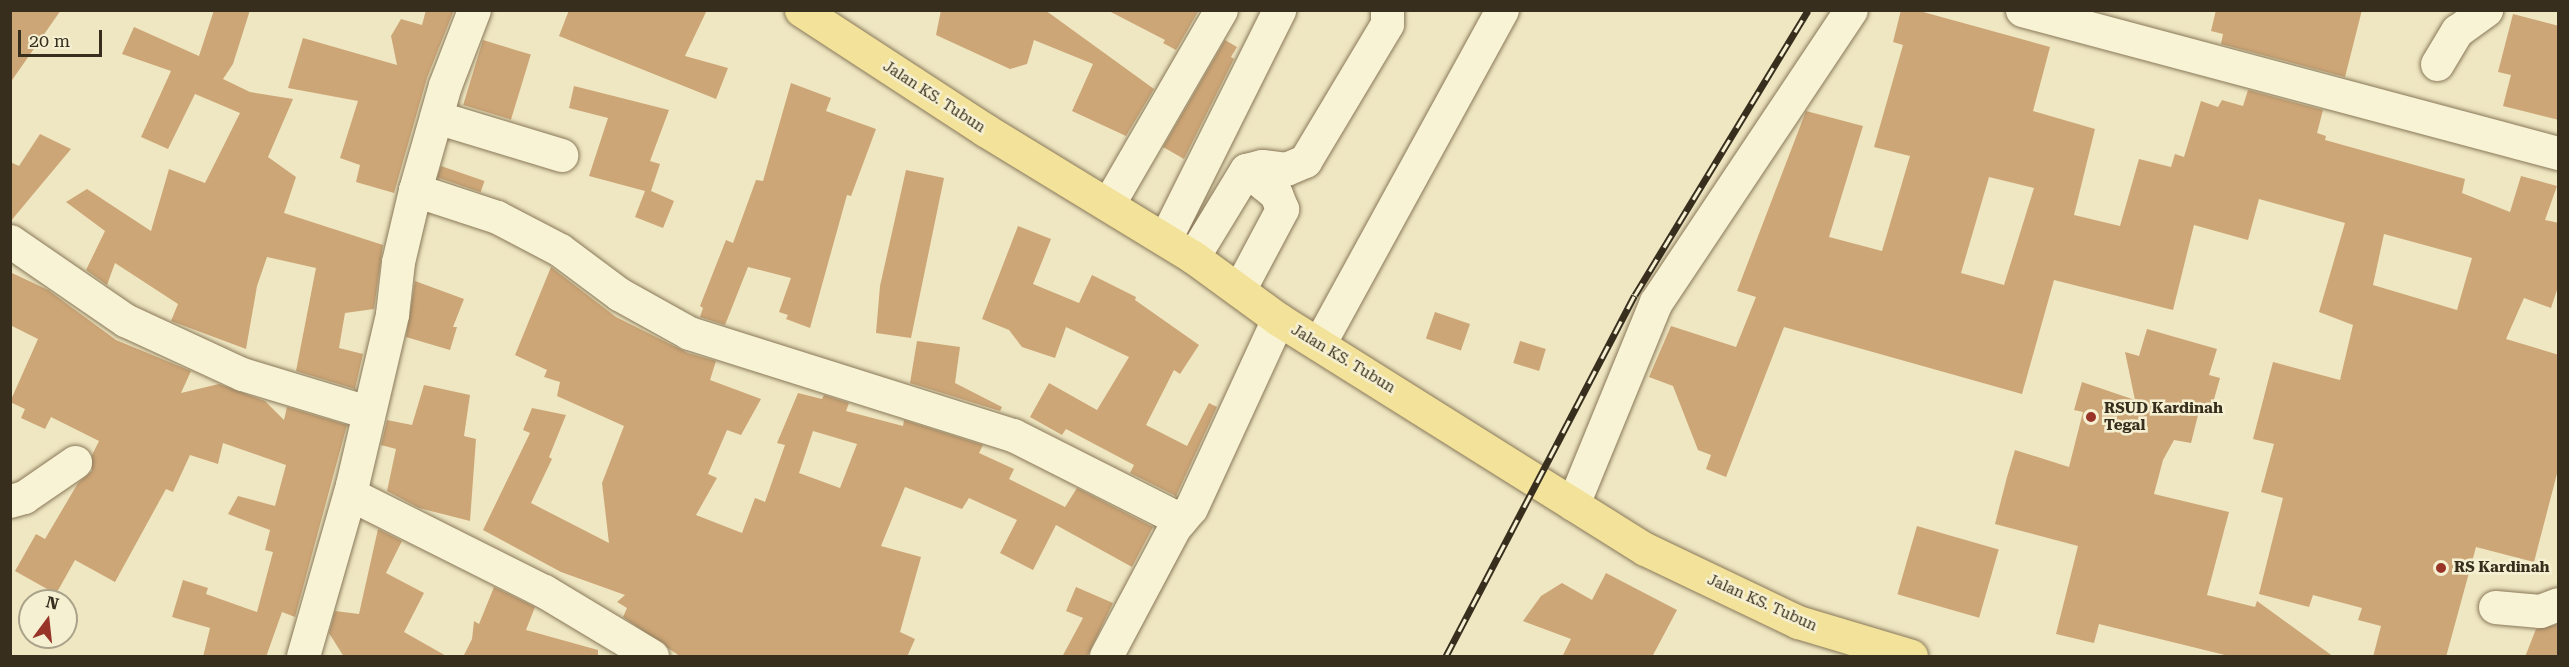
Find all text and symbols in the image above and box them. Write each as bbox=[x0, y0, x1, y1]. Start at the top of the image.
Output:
scale bar bbox=[21, 18, 105, 56]
text: 20 m bbox=[29, 30, 70, 51]
street label: Jalan KS. Tubun bbox=[880, 57, 988, 137]
street label: Jalan KS. Tubun bbox=[1288, 321, 1398, 397]
place label: RSUD Kardinah Tegal bbox=[2104, 399, 2223, 434]
marker: RSUD Kardinah Tegal bbox=[2082, 408, 2100, 426]
marker: RS Kardinah bbox=[2432, 559, 2450, 577]
place label: RS Kardinah bbox=[2454, 559, 2550, 577]
street label: Jalan KS. Tubun bbox=[1704, 571, 1820, 635]
north arrow bbox=[18, 589, 78, 649]
text: N bbox=[44, 592, 61, 614]

